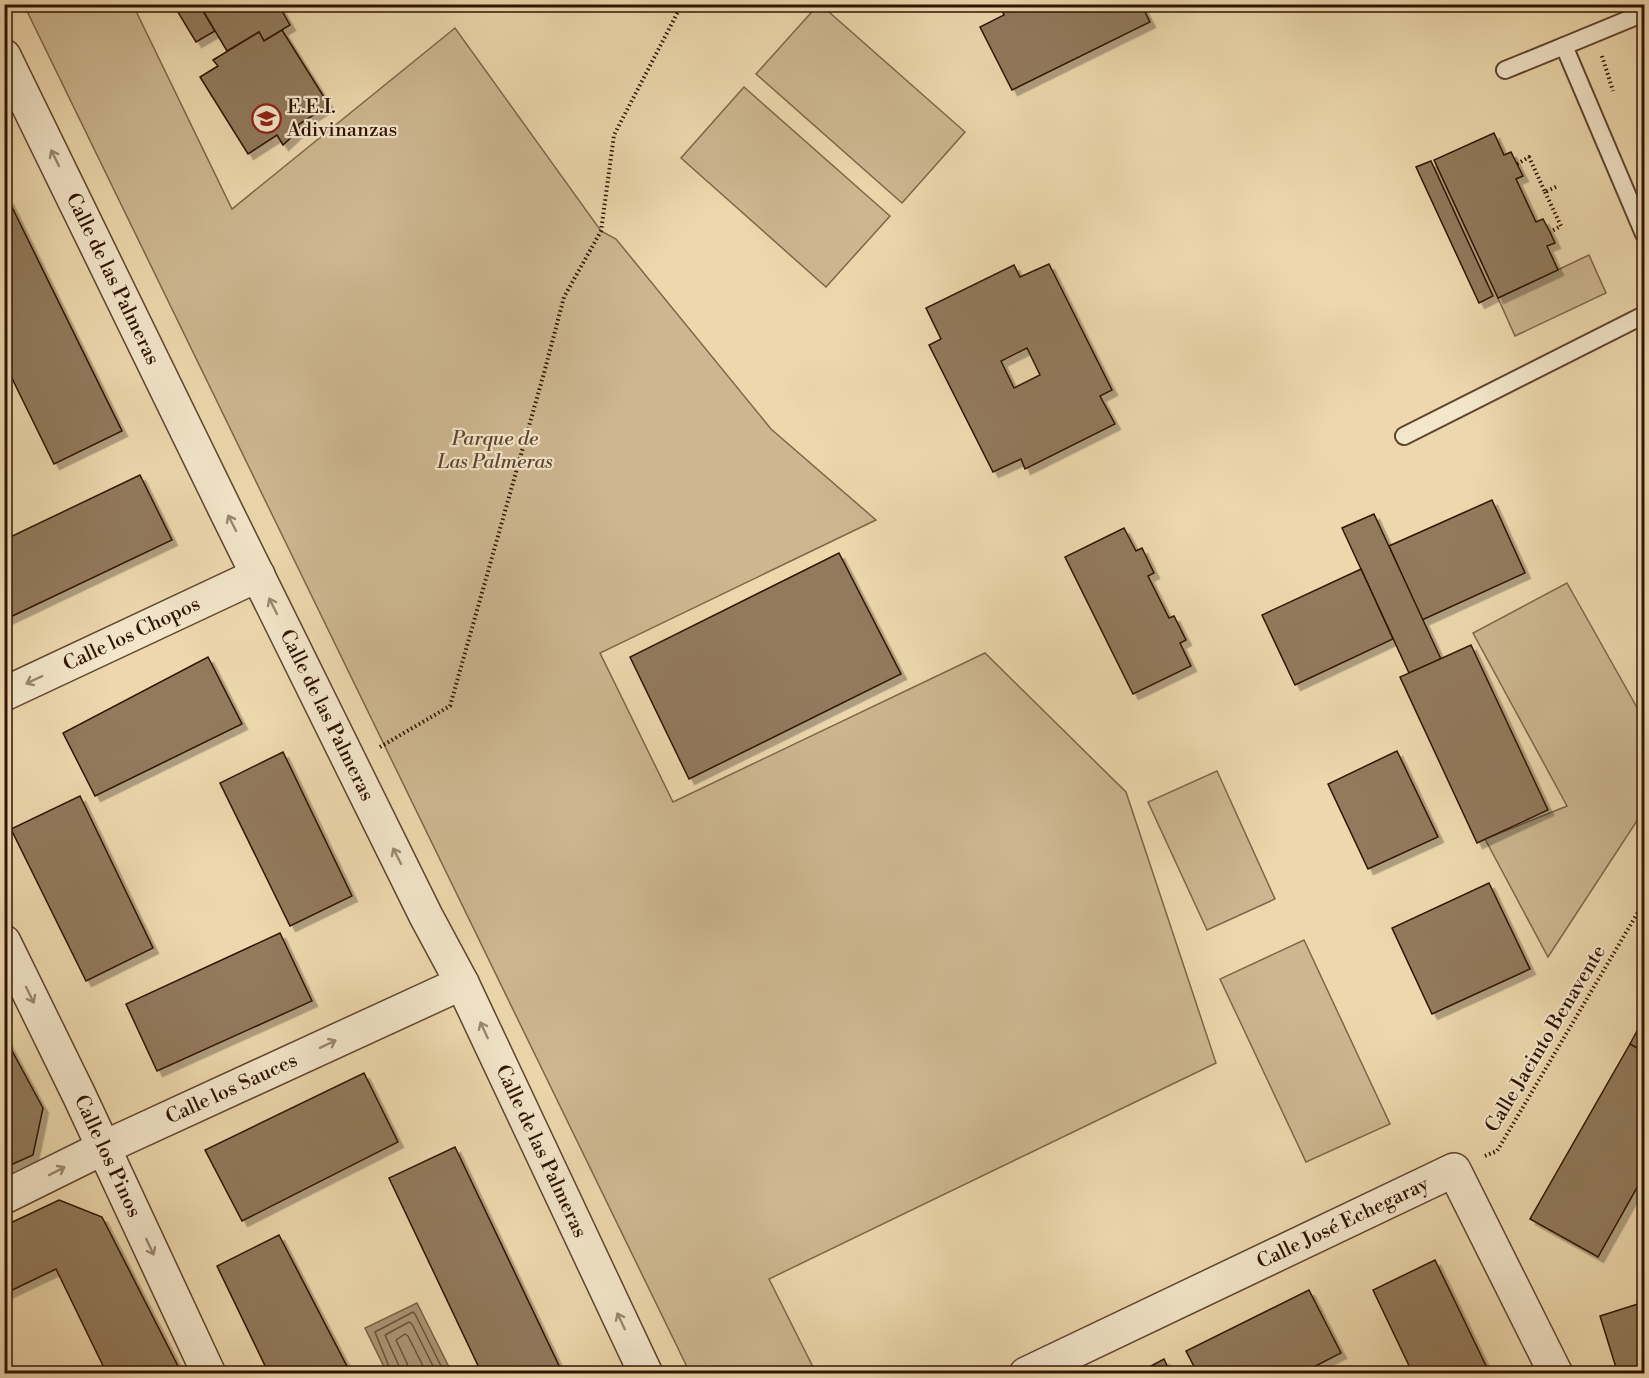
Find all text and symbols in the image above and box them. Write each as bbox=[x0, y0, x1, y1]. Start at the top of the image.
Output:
place label: E.E.I. Adivinanzas bbox=[286, 95, 397, 143]
school or university icon: E.E.I. Adivinanzas bbox=[250, 103, 282, 135]
one-way arrow bbox=[48, 150, 60, 168]
street label: Calle de las Palmeras bbox=[60, 189, 165, 369]
park label: Parque de Las Palmeras bbox=[436, 427, 553, 475]
one-way arrow bbox=[225, 514, 237, 532]
street label: Calle los Chopos bbox=[59, 591, 204, 677]
one-way arrow bbox=[267, 597, 278, 615]
street label: Calle de las Palmeras bbox=[274, 625, 380, 805]
one-way arrow bbox=[25, 675, 43, 687]
one-way arrow bbox=[391, 847, 402, 865]
street label: Calle Jacinto Benavente bbox=[1480, 941, 1612, 1137]
one-way arrow bbox=[25, 985, 37, 1003]
one-way arrow bbox=[477, 1022, 489, 1040]
one-way arrow bbox=[319, 1037, 337, 1049]
street label: Calle los Sauces bbox=[162, 1048, 301, 1130]
street label: Calle de las Palmeras bbox=[490, 1061, 593, 1242]
street label: Calle los Pinos bbox=[68, 1091, 147, 1221]
one-way arrow bbox=[47, 1165, 65, 1176]
street label: Calle José Echegaray bbox=[1253, 1171, 1433, 1275]
one-way arrow bbox=[144, 1237, 156, 1255]
one-way arrow bbox=[615, 1312, 626, 1330]

